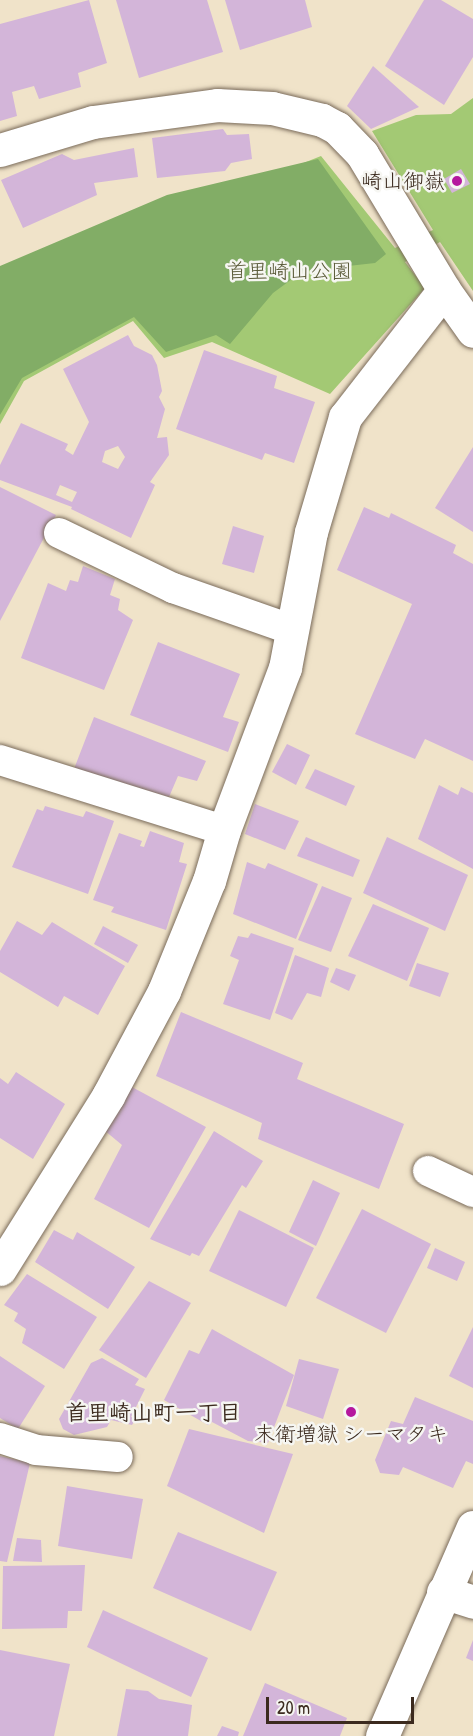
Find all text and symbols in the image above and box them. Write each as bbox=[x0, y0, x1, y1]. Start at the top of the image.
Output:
place label: 崎山御嶽 bbox=[361, 168, 445, 194]
marker: 崎山御嶽 bbox=[450, 174, 464, 188]
park label: 首里崎山公園 bbox=[226, 258, 352, 284]
district label: 首里崎山町一丁目 bbox=[65, 1400, 241, 1426]
marker: 末衛増獄 シーマタキ bbox=[344, 1405, 358, 1419]
place label: 末衛増獄 シーマタキ bbox=[254, 1421, 448, 1447]
scale bar bbox=[269, 1685, 418, 1723]
text: 20 m bbox=[277, 1695, 310, 1720]

